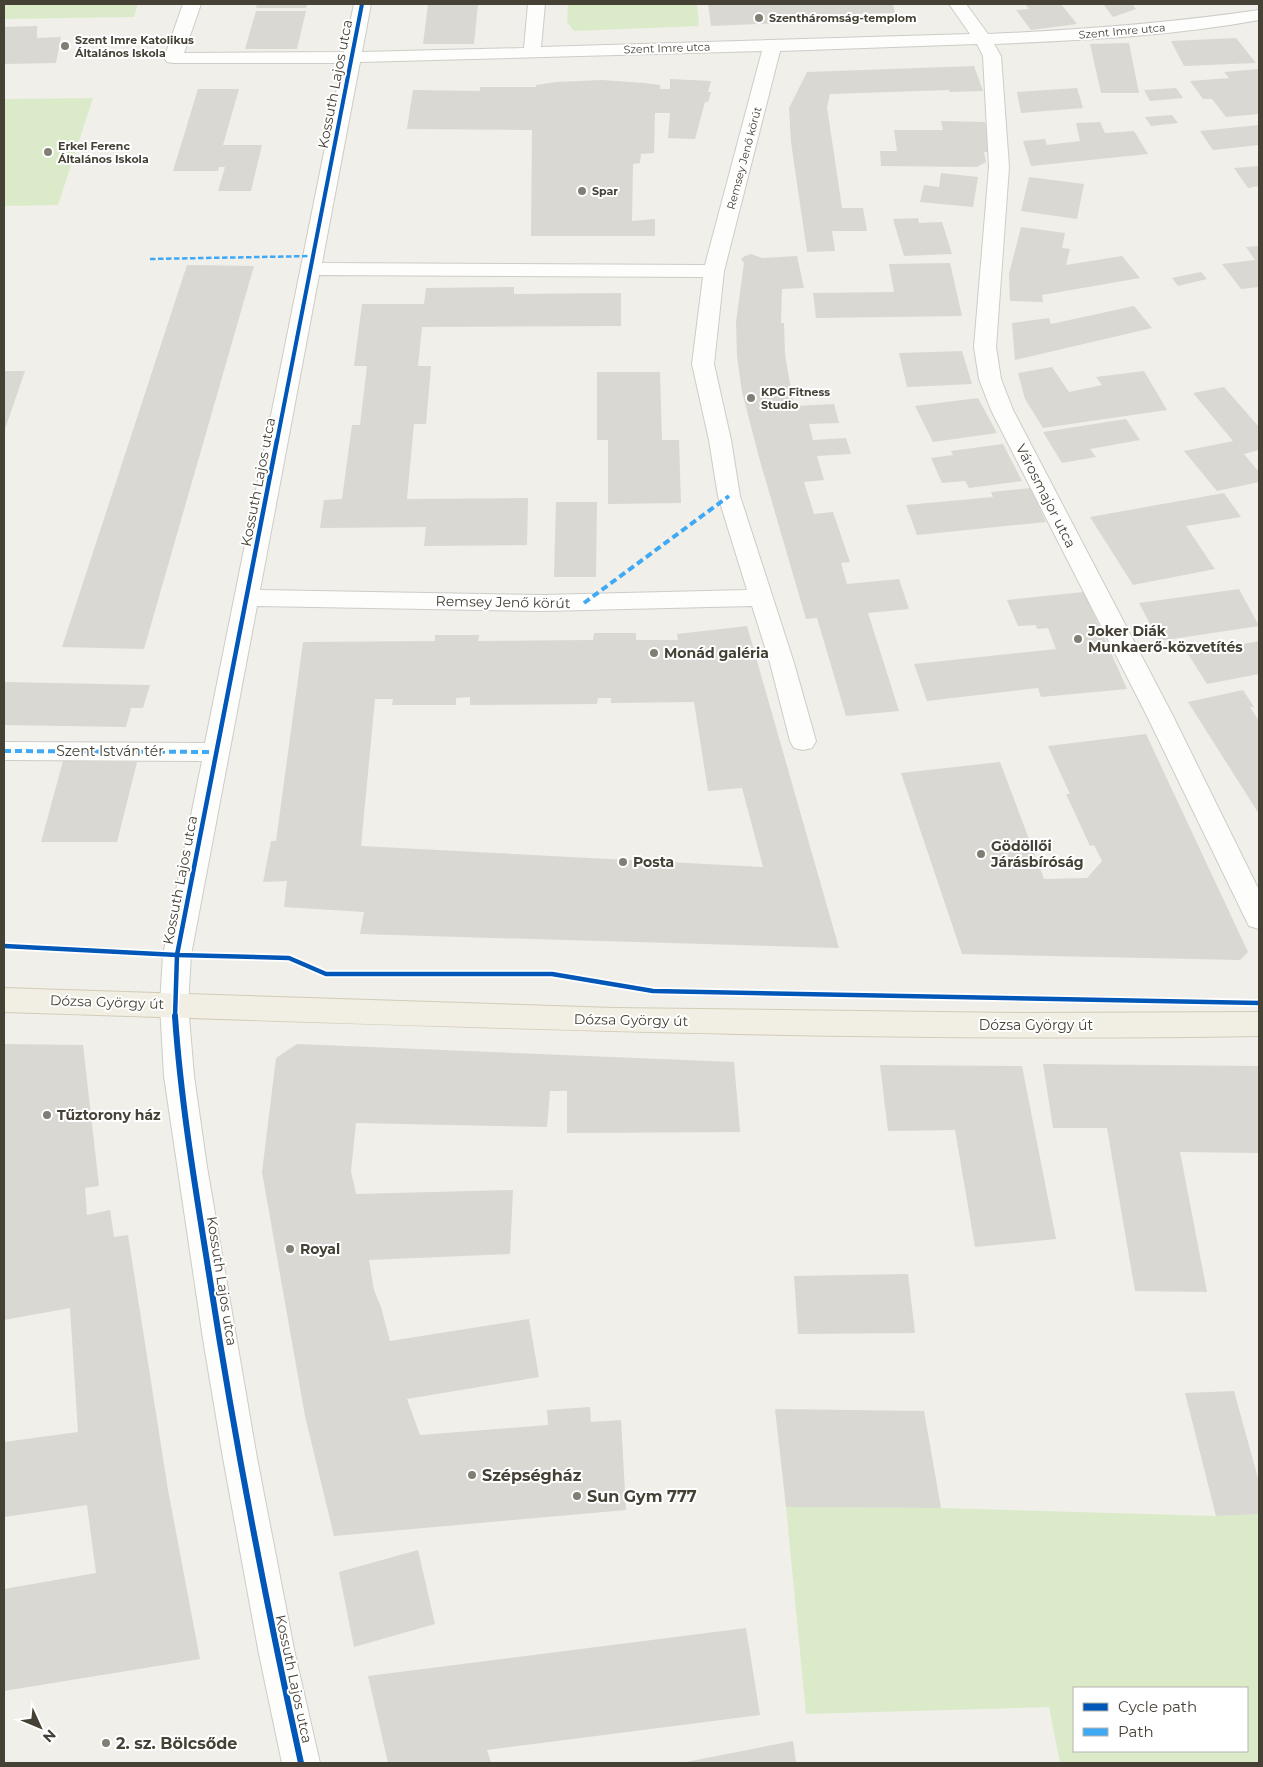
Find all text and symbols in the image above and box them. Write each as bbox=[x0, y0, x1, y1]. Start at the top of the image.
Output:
place label: Szentháromság-templom bbox=[769, 11, 916, 25]
marker: Szentháromság-templom bbox=[753, 12, 765, 24]
street label: Kossuth Lajos utca bbox=[314, 18, 356, 150]
street label: Szent Imre utca bbox=[1078, 20, 1166, 42]
place label: Szent Imre Katolikus Általános Iskola bbox=[74, 33, 194, 60]
street label: Szent Imre utca bbox=[623, 39, 711, 57]
marker: Szent Imre Katolikus Általános Iskola bbox=[59, 40, 71, 52]
street label: Remsey Jenő körút bbox=[724, 105, 765, 211]
place label: Erkel Ferenc Általános Iskola bbox=[57, 139, 149, 166]
marker: Erkel Ferenc Általános Iskola bbox=[42, 146, 54, 158]
place label: Spar bbox=[592, 184, 618, 198]
marker: Spar bbox=[576, 185, 588, 197]
place label: KPG Fitness Studio bbox=[761, 385, 830, 412]
marker: KPG Fitness Studio bbox=[745, 392, 757, 404]
street label: Kossuth Lajos utca bbox=[237, 416, 279, 548]
street label: Városmajor utca bbox=[1012, 441, 1080, 551]
street label: Remsey Jenő körút bbox=[435, 592, 571, 612]
place label: Joker Diák Munkaerő-közvetítés bbox=[1087, 622, 1243, 656]
marker: Joker Diák Munkaerő-közvetítés bbox=[1072, 633, 1084, 645]
place label: Monád galéria bbox=[664, 644, 769, 662]
marker: Monád galéria bbox=[648, 647, 660, 659]
street label: Szent István tér bbox=[56, 742, 164, 760]
street label: Kossuth Lajos utca bbox=[159, 814, 201, 946]
place label: Gödöllői Járásbíróság bbox=[990, 837, 1084, 871]
marker: Gödöllői Járásbíróság bbox=[975, 848, 987, 860]
place label: Posta bbox=[633, 853, 674, 871]
marker: Posta bbox=[617, 856, 629, 868]
street label: Dózsa György út bbox=[50, 991, 165, 1013]
street label: Dózsa György út bbox=[574, 1010, 689, 1030]
street label: Dózsa György út bbox=[979, 1016, 1094, 1034]
place label: Tűztorony ház bbox=[57, 1106, 161, 1124]
marker: Tűztorony ház bbox=[41, 1109, 53, 1121]
street label: Kossuth Lajos utca bbox=[203, 1215, 241, 1347]
place label: Royal bbox=[300, 1240, 340, 1258]
marker: Royal bbox=[284, 1243, 296, 1255]
place label: Szépségház bbox=[482, 1466, 582, 1485]
marker: Szépségház bbox=[466, 1469, 478, 1481]
place label: Sun Gym 777 bbox=[587, 1487, 697, 1506]
marker: Sun Gym 777 bbox=[571, 1490, 583, 1502]
street label: Kossuth Lajos utca bbox=[272, 1613, 316, 1745]
legend bbox=[1073, 1687, 1248, 1752]
text: Cycle path bbox=[1118, 1697, 1197, 1716]
north arrow bbox=[15, 1702, 65, 1752]
text: Path bbox=[1118, 1722, 1154, 1741]
text: N bbox=[39, 1726, 60, 1746]
place label: 2. sz. Bölcsőde bbox=[116, 1734, 237, 1753]
marker: 2. sz. Bölcsőde bbox=[100, 1737, 112, 1749]

